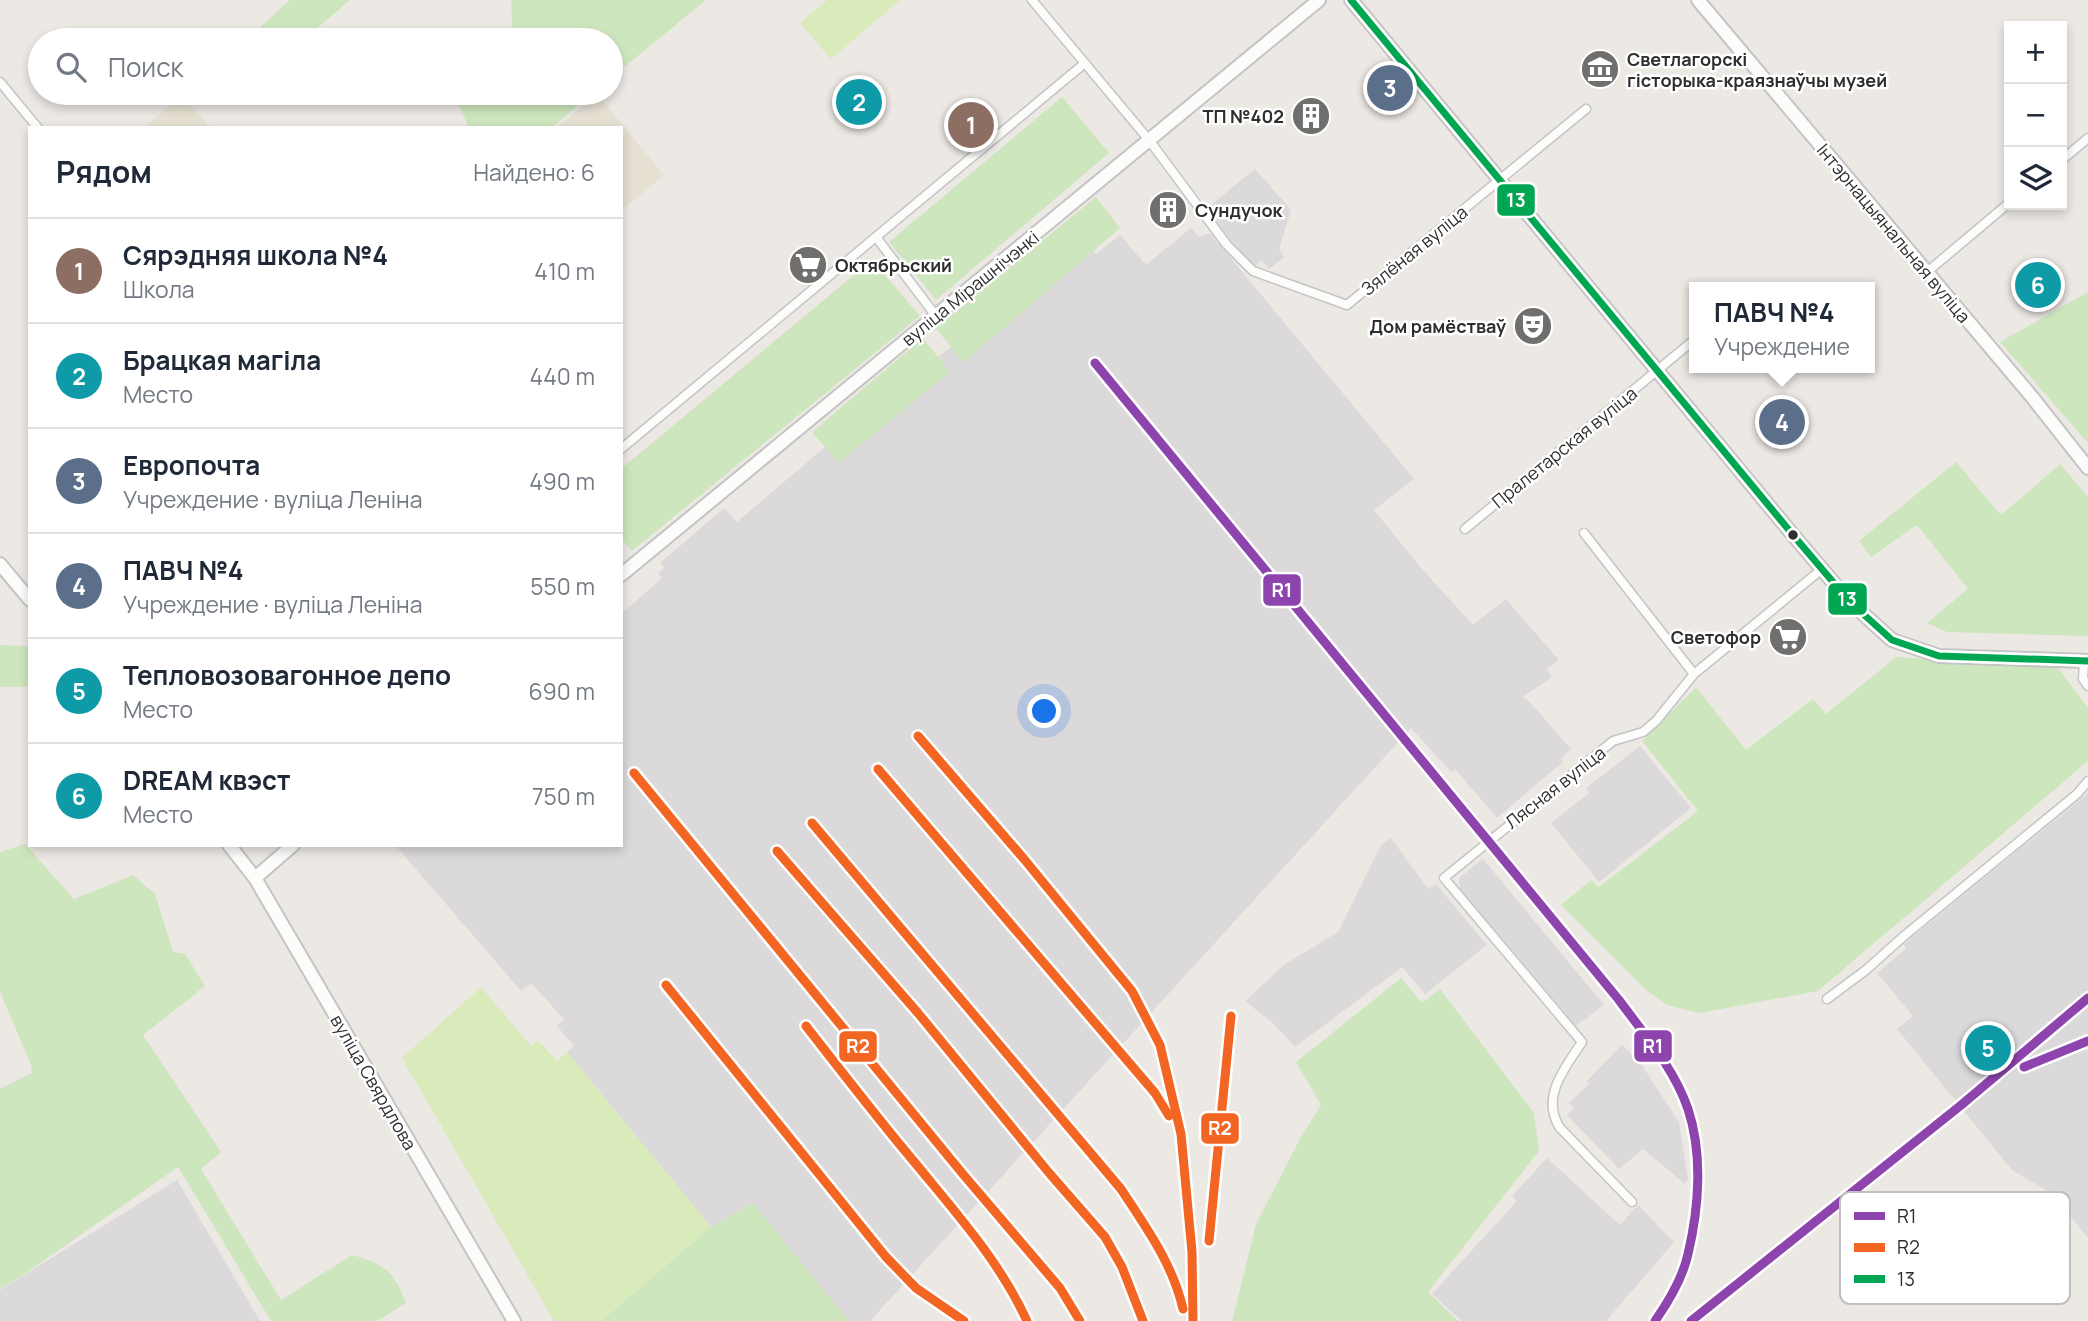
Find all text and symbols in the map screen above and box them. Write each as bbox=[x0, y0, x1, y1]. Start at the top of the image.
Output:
map controls bbox=[2004, 21, 2067, 210]
button: + bbox=[2004, 21, 2067, 84]
search box bbox=[28, 28, 623, 105]
place label: Светлагорскі гісторыка-краязнаўчы музей bbox=[1627, 47, 1887, 92]
icon: search bbox=[52, 48, 90, 86]
museum icon: Светлагорскі гісторыка-краязнаўчы музей bbox=[1579, 48, 1621, 90]
text: Поиск bbox=[108, 49, 183, 85]
pin: 3 bbox=[1367, 62, 1413, 114]
pin: 2 bbox=[836, 76, 882, 128]
button: − bbox=[2004, 84, 2067, 147]
building icon: ТП №402 bbox=[1290, 95, 1332, 137]
pin: 1 bbox=[948, 99, 994, 151]
place label: ТП №402 bbox=[1203, 104, 1284, 128]
street label: Інтэрнацыянальная вуліца bbox=[1812, 138, 1976, 328]
button: layers bbox=[2004, 147, 2067, 210]
text: Рядом bbox=[56, 151, 152, 192]
text: Найдено: 6 bbox=[473, 156, 595, 188]
line badge: 13 bbox=[1496, 183, 1536, 217]
text: 13 bbox=[1506, 187, 1526, 213]
building icon: Сундучок bbox=[1147, 189, 1189, 231]
place label: Сундучок bbox=[1195, 198, 1284, 222]
street label: Зялёная вуліца bbox=[1356, 200, 1472, 300]
street label: вуліца Мірашнічэнкі bbox=[896, 225, 1044, 351]
text: Сярэдняя школа №4 bbox=[123, 237, 388, 273]
supermarket icon: Октябрьский bbox=[787, 244, 829, 286]
place label: Октябрьский bbox=[835, 253, 952, 277]
text: 1 bbox=[74, 255, 84, 287]
text: 410 m bbox=[534, 255, 595, 287]
pin: 6 bbox=[2015, 259, 2061, 311]
text: Школа bbox=[123, 273, 195, 305]
popup bbox=[1689, 282, 1875, 373]
text: ПАВЧ №4 bbox=[1714, 294, 1835, 330]
theatre icon: Дом рамёстваў bbox=[1512, 305, 1554, 347]
place label: Дом рамёстваў bbox=[1370, 314, 1506, 338]
text: Учреждение bbox=[1714, 330, 1850, 362]
text: Брацкая магіла bbox=[123, 342, 321, 378]
text: 2 bbox=[72, 360, 86, 392]
text: 440 m bbox=[530, 360, 595, 392]
text: Место bbox=[123, 378, 193, 410]
street label: Пралетарская вуліца bbox=[1486, 381, 1642, 513]
pin: 4 bbox=[1759, 396, 1805, 448]
text: Европочта bbox=[123, 447, 260, 483]
text: 3 bbox=[72, 465, 86, 497]
text: 490 m bbox=[529, 465, 595, 497]
text: Учреждение · вуліца Леніна bbox=[123, 483, 422, 515]
unlabelled marker bbox=[1786, 528, 1800, 542]
text: ПАВЧ №4 bbox=[123, 552, 244, 588]
text: 4 bbox=[72, 570, 86, 602]
text: 550 m bbox=[530, 570, 595, 602]
line badge: R1 bbox=[1262, 573, 1302, 607]
text: R1 bbox=[1272, 577, 1292, 603]
line badge: 13 bbox=[1827, 582, 1868, 616]
text: 13 bbox=[1837, 586, 1857, 612]
text: Учреждение · вуліца Леніна bbox=[123, 588, 422, 620]
supermarket icon: Светофор bbox=[1767, 616, 1809, 658]
place label: Светофор bbox=[1671, 625, 1761, 649]
text: Тепловозовагонное депо bbox=[123, 657, 451, 693]
text: 5 bbox=[72, 675, 86, 707]
text: 690 m bbox=[529, 675, 595, 707]
text: Место bbox=[123, 693, 193, 725]
your location bbox=[1027, 694, 1061, 728]
street label: Лясная вуліца bbox=[1500, 740, 1610, 834]
text: DREAM квэст bbox=[123, 762, 291, 798]
text: 6 bbox=[72, 780, 86, 812]
text: 750 m bbox=[532, 780, 595, 812]
text: Место bbox=[123, 798, 193, 830]
street label: вуліца Свярдлова bbox=[325, 1010, 423, 1154]
pin: 5 bbox=[1965, 1022, 2011, 1074]
line badge: R1 bbox=[1633, 1029, 1673, 1063]
line badge: R2 bbox=[838, 1030, 878, 1063]
text: R2 bbox=[846, 1033, 870, 1059]
text: R1 bbox=[1643, 1033, 1663, 1059]
line badge: R2 bbox=[1200, 1112, 1240, 1145]
text: R2 bbox=[1208, 1115, 1232, 1141]
legend bbox=[1840, 1192, 2070, 1304]
text: R1 bbox=[1897, 1203, 1916, 1229]
text: R2 bbox=[1897, 1234, 1920, 1260]
text: 13 bbox=[1897, 1266, 1915, 1292]

